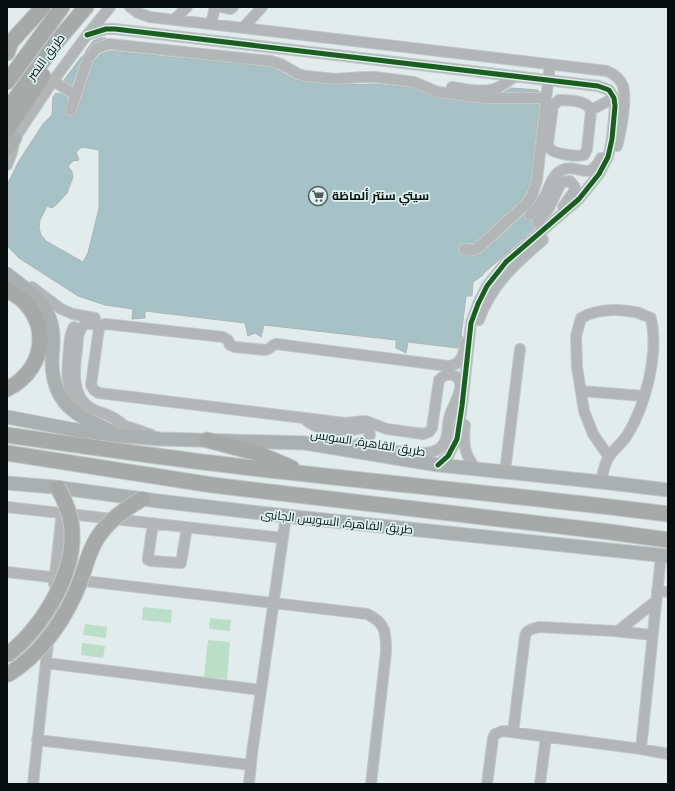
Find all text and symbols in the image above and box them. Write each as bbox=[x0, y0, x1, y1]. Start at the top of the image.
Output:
street label: طريق النصر bbox=[23, 31, 69, 84]
supermarket icon: سيتي سنتر ألماظة bbox=[307, 185, 329, 207]
place label: سيتي سنتر ألماظة bbox=[332, 188, 429, 206]
street label: طريق القاهرة, السويس bbox=[309, 426, 427, 460]
street label: طريق القاهرة, السويس الجانبى bbox=[260, 506, 414, 538]

